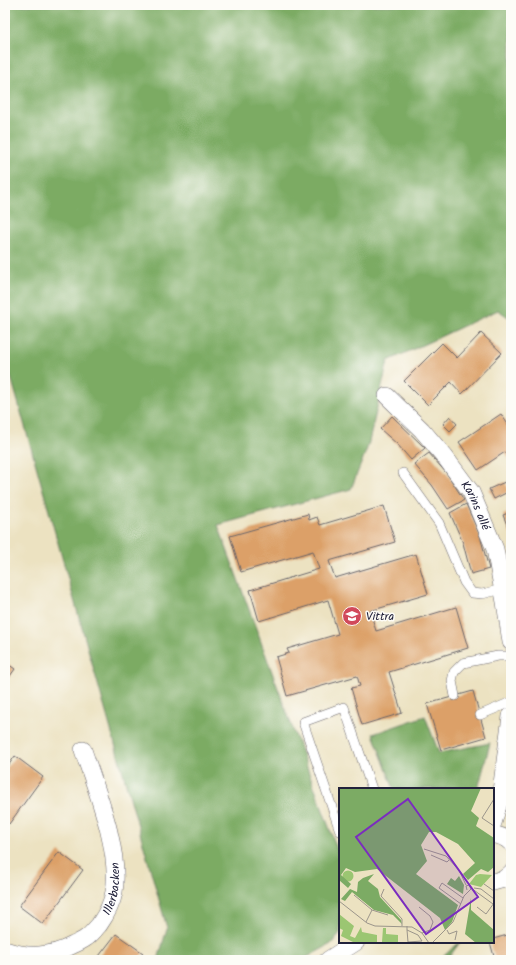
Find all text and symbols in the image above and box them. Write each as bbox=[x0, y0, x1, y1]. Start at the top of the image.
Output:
street label: Karins allé bbox=[456, 477, 496, 534]
school or university icon: Vittra bbox=[341, 605, 363, 627]
place label: Vittra bbox=[366, 607, 395, 626]
inset map bbox=[339, 788, 494, 943]
street label: Illerbacken bbox=[97, 862, 125, 919]

